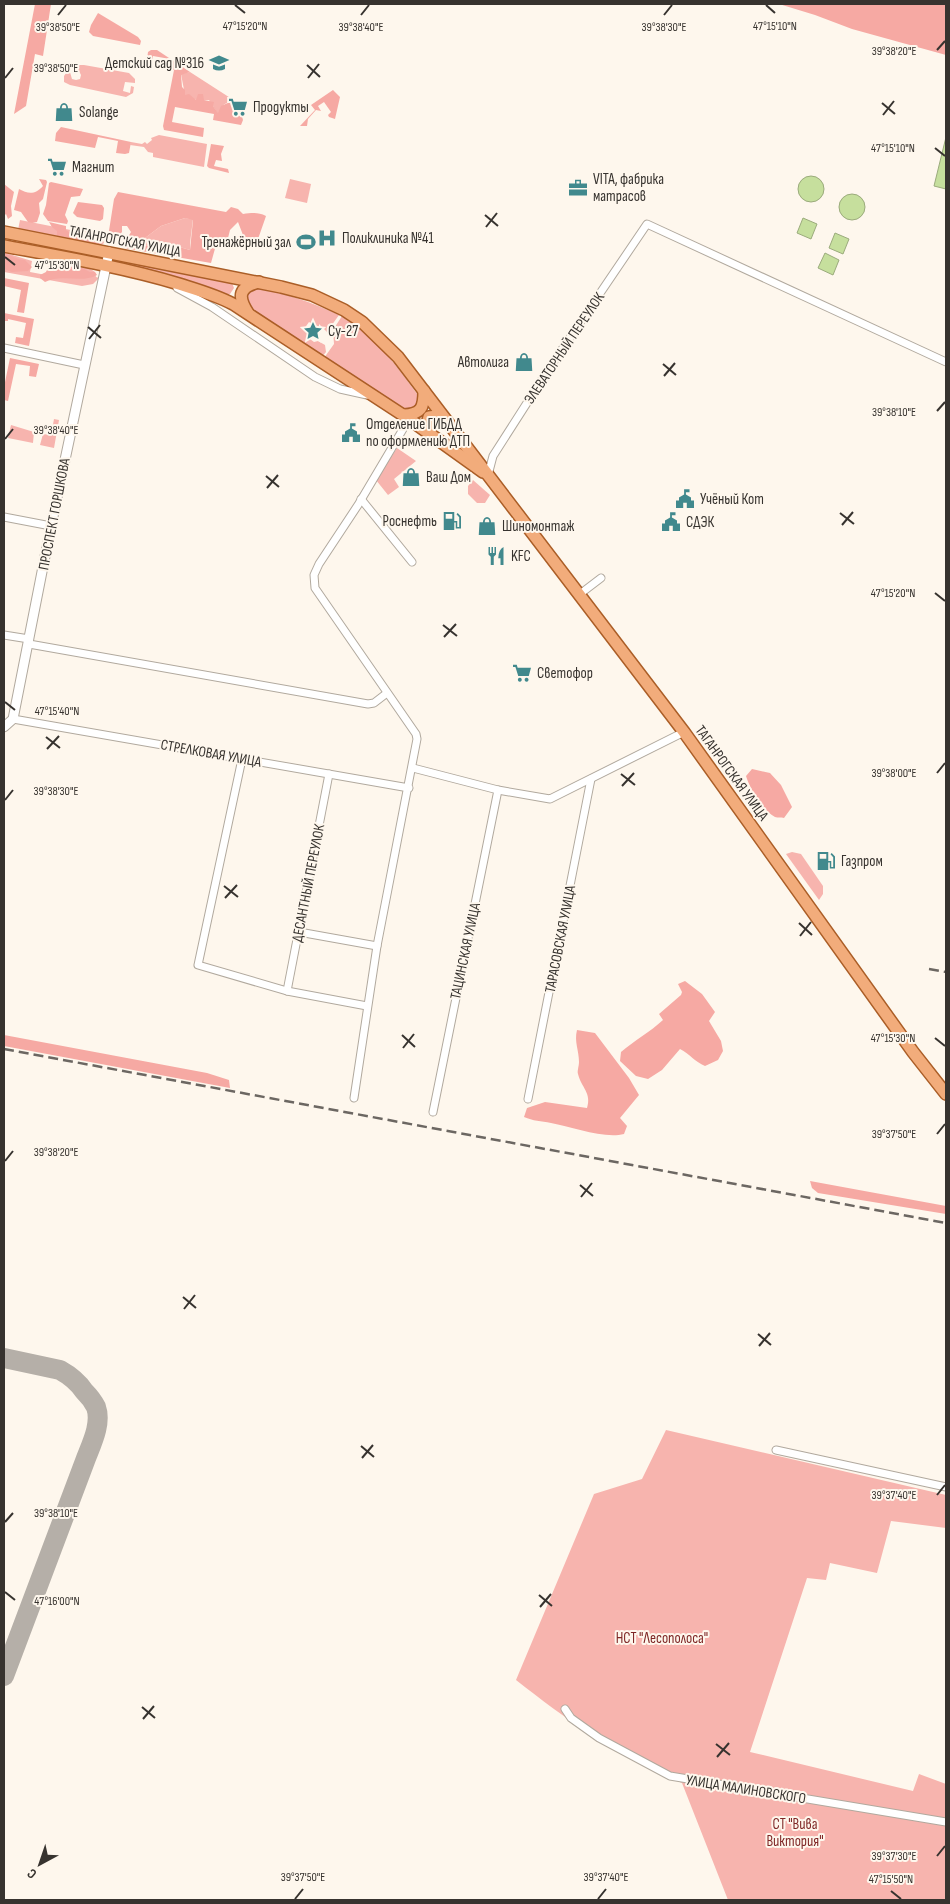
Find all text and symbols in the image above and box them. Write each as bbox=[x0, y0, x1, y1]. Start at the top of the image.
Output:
text: 47°15'20"N bbox=[223, 19, 267, 34]
text: 47°15'10"N bbox=[753, 19, 797, 34]
text: 39°38'50"E bbox=[36, 20, 80, 35]
text: 39°38'40"E bbox=[339, 20, 383, 35]
text: 39°38'30"E bbox=[642, 20, 686, 35]
text: 39°38'20"E bbox=[872, 44, 916, 59]
school or university icon: Детский сад №316 bbox=[208, 52, 230, 74]
place label: Детский сад №316 bbox=[105, 54, 204, 73]
text: 39°38'50"E bbox=[34, 61, 78, 76]
supermarket icon: Продукты bbox=[227, 96, 249, 118]
place label: Продукты bbox=[253, 98, 309, 117]
shop icon: Solange bbox=[53, 101, 75, 123]
place label: Solange bbox=[79, 103, 119, 122]
text: 47°15'10"N bbox=[871, 141, 915, 156]
supermarket icon: Магнит bbox=[46, 156, 68, 178]
place label: Магнит bbox=[72, 158, 114, 177]
place label: VITA, фабрика матрасов bbox=[593, 170, 664, 206]
office icon: VITA, фабрика матрасов bbox=[567, 177, 589, 199]
street label: ТАГАНРОГСКАЯ УЛИЦА bbox=[67, 221, 183, 262]
hospital icon: Поликлиника №41 bbox=[316, 227, 338, 249]
place label: Поликлиника №41 bbox=[342, 229, 434, 248]
sports icon: Тренажёрный зал bbox=[295, 231, 317, 253]
place label: Тренажёрный зал bbox=[202, 233, 292, 252]
text: 47°15'30"N bbox=[35, 258, 79, 273]
street label: ЭЛЕВАТОРНЫЙ ПЕРЕУЛОК bbox=[520, 289, 609, 408]
place icon: Су-27 bbox=[302, 320, 324, 342]
place label: Су-27 bbox=[328, 322, 358, 341]
shop icon: Автолига bbox=[513, 351, 535, 373]
place label: Автолига bbox=[457, 353, 509, 372]
text: 39°38'10"E bbox=[872, 405, 916, 420]
place label: Отделение ГИБДД по оформлению ДТП bbox=[366, 415, 470, 451]
public building icon: Отделение ГИБДД по оформлению ДТП bbox=[340, 422, 362, 444]
text: 39°38'40"E bbox=[34, 423, 78, 438]
street label: ПРОСПЕКТ ГОРШКОВА bbox=[34, 456, 75, 572]
shop icon: Ваш Дом bbox=[400, 466, 422, 488]
place label: Ваш Дом bbox=[426, 468, 471, 487]
public building icon: Учёный Кот bbox=[674, 488, 696, 510]
place label: Учёный Кот bbox=[700, 490, 764, 509]
fuel station icon: Роснефть bbox=[441, 510, 463, 532]
public building icon: СДЭК bbox=[660, 511, 682, 533]
place label: Роснефть bbox=[383, 512, 437, 531]
place label: СДЭК bbox=[686, 513, 714, 532]
shop icon: Шиномонтаж bbox=[476, 515, 498, 537]
place label: Шиномонтаж bbox=[502, 517, 574, 536]
restaurant icon: KFC bbox=[485, 545, 507, 567]
place label: KFC bbox=[511, 547, 531, 566]
text: 47°15'20"N bbox=[871, 586, 915, 601]
supermarket icon: Светофор bbox=[511, 662, 533, 684]
place label: Светофор bbox=[537, 664, 593, 683]
text: 47°15'40"N bbox=[35, 704, 79, 719]
street label: ТАГАНРОГСКАЯ УЛИЦА bbox=[691, 722, 773, 825]
street label: СТРЕЛКОВАЯ УЛИЦА bbox=[159, 735, 263, 772]
text: 39°38'00"E bbox=[871, 766, 917, 781]
text: 39°38'30"E bbox=[34, 784, 78, 799]
street label: ДЕСАНТНЫЙ ПЕРЕУЛОК bbox=[288, 822, 329, 944]
fuel station icon: Газпром bbox=[815, 850, 837, 872]
place label: Газпром bbox=[841, 852, 883, 871]
street label: ТАРАСОВСКАЯ УЛИЦА bbox=[541, 883, 580, 994]
street label: ТАЦИНСКАЯ УЛИЦА bbox=[446, 900, 485, 1001]
text: 47°15'30"N bbox=[871, 1031, 915, 1046]
text: 39°37'50"E bbox=[872, 1127, 916, 1142]
text: 39°38'20"E bbox=[34, 1145, 78, 1160]
text: 39°37'40"E bbox=[872, 1488, 916, 1503]
text: 39°38'10"E bbox=[34, 1506, 78, 1521]
text: 47°16'00"N bbox=[34, 1594, 80, 1609]
park label: НСТ "Лесополоса" bbox=[616, 1629, 708, 1648]
street label: УЛИЦА МАЛИНОВСКОГО bbox=[685, 1771, 807, 1808]
park label: СТ "Вива Виктория" bbox=[766, 1815, 824, 1851]
north arrow bbox=[15, 1839, 65, 1889]
text: 39°37'30"E bbox=[872, 1849, 916, 1864]
text: С bbox=[24, 1865, 40, 1882]
text: 39°37'50"E bbox=[281, 1870, 325, 1885]
text: 39°37'40"E bbox=[584, 1870, 628, 1885]
text: 47°15'50"N bbox=[869, 1872, 913, 1887]

